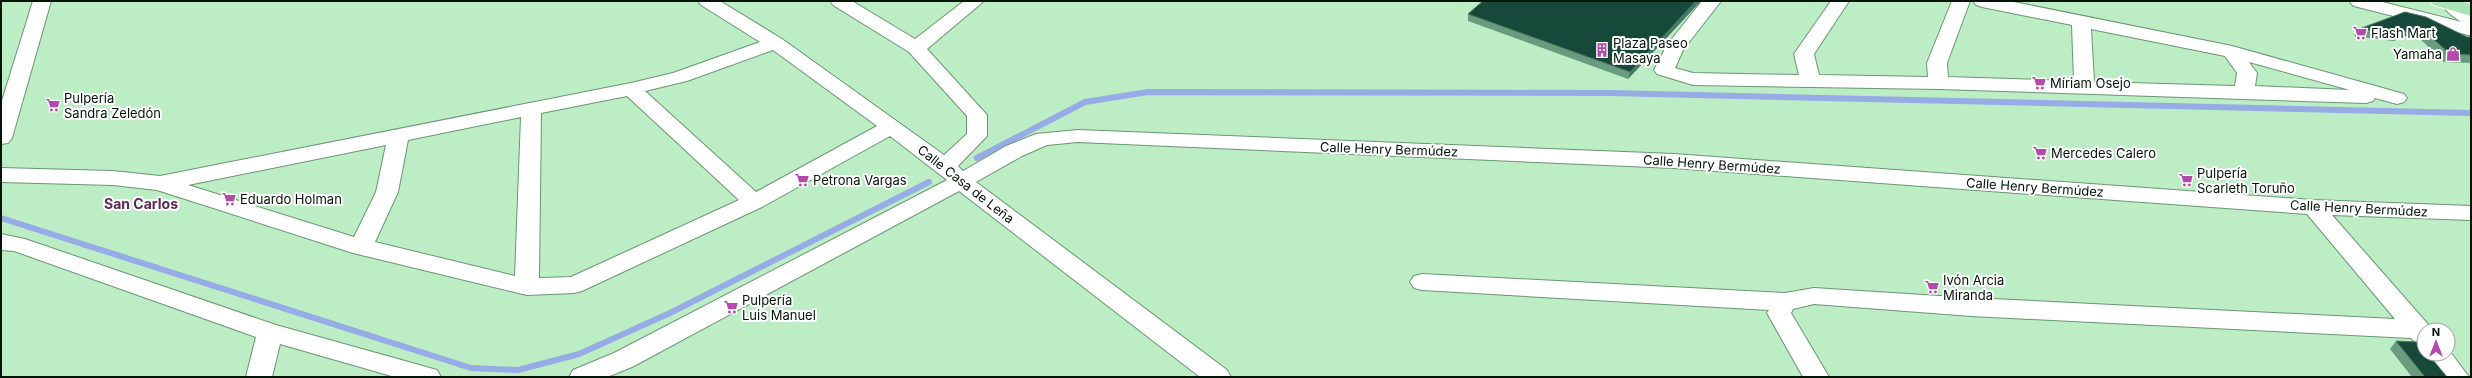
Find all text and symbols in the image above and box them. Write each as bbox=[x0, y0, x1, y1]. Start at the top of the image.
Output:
supermarket icon: Flash Mart bbox=[2352, 25, 2368, 41]
place label: Flash Mart bbox=[2371, 25, 2436, 41]
place label: Plaza Paseo Masaya bbox=[1613, 35, 1688, 66]
building icon: Plaza Paseo Masaya bbox=[1594, 42, 1610, 58]
place label: Yamaha bbox=[2393, 46, 2442, 62]
shop icon: Yamaha bbox=[2445, 46, 2461, 62]
supermarket icon: Míriam Osejo bbox=[2031, 75, 2047, 91]
place label: Míriam Osejo bbox=[2050, 75, 2131, 91]
place label: Pulpería Sandra Zeledón bbox=[64, 90, 161, 121]
supermarket icon: Pulpería Sandra Zeledón bbox=[45, 97, 61, 113]
street label: Calle Henry Bermúdez bbox=[1320, 139, 1458, 159]
street label: Calle Casa de Leña bbox=[915, 141, 1017, 227]
supermarket icon: Mercedes Calero bbox=[2032, 145, 2048, 161]
place label: Mercedes Calero bbox=[2051, 145, 2156, 161]
street label: Calle Henry Bermúdez bbox=[1643, 151, 1781, 177]
place label: Pulpería Scarleth Toruño bbox=[2197, 165, 2295, 196]
supermarket icon: Petrona Vargas bbox=[794, 172, 810, 188]
place label: Petrona Vargas bbox=[813, 172, 907, 188]
supermarket icon: Pulpería Scarleth Toruño bbox=[2178, 172, 2194, 188]
street label: Calle Henry Bermúdez bbox=[1966, 174, 2104, 200]
supermarket icon: Eduardo Holman bbox=[221, 191, 237, 207]
place label: Eduardo Holman bbox=[240, 191, 342, 207]
district label: San Carlos bbox=[104, 195, 178, 212]
street label: Calle Henry Bermúdez bbox=[2290, 196, 2428, 220]
place label: Ivón Arcia Miranda bbox=[1943, 272, 2004, 303]
supermarket icon: Ivón Arcia Miranda bbox=[1924, 279, 1940, 295]
place label: Pulpería Luis Manuel bbox=[742, 292, 816, 323]
supermarket icon: Pulpería Luis Manuel bbox=[723, 299, 739, 315]
north arrow bbox=[2416, 322, 2456, 362]
text: N bbox=[2432, 325, 2440, 339]

